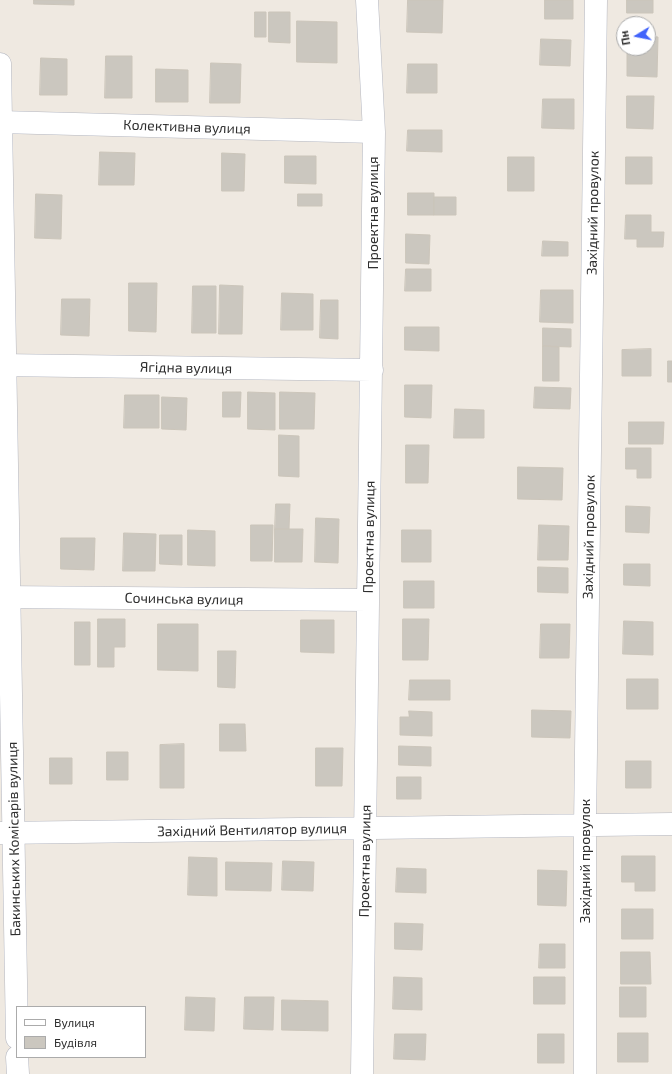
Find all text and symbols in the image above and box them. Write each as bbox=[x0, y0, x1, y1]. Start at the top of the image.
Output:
north arrow bbox=[616, 16, 656, 56]
text: Пн bbox=[617, 30, 632, 46]
street label: Колективна вулиця bbox=[123, 116, 251, 138]
street label: Західний провулок bbox=[584, 151, 602, 275]
street label: Проектна вулиця bbox=[365, 156, 381, 270]
street label: Ягідна вулиця bbox=[140, 359, 232, 377]
street label: Західний провулок bbox=[580, 475, 598, 599]
street label: Проектна вулиця bbox=[360, 480, 378, 594]
street label: Сочинська вулиця bbox=[124, 590, 244, 608]
street label: Бакинських Комісарів вулиця bbox=[4, 742, 24, 936]
street label: Західний провулок bbox=[577, 799, 593, 923]
street label: Проектна вулиця bbox=[356, 804, 374, 918]
street label: Західний Вентилятор вулиця bbox=[157, 820, 347, 840]
legend bbox=[16, 1006, 146, 1058]
text: Вулиця bbox=[54, 1015, 95, 1029]
text: Будівля bbox=[54, 1035, 97, 1049]

